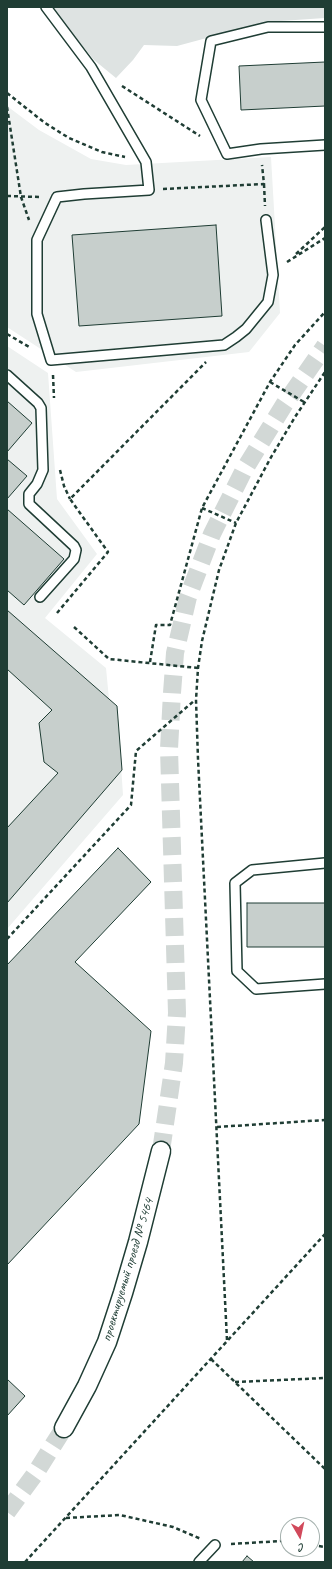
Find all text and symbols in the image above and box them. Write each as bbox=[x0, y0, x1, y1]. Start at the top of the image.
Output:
street label: проектируемый проезд № 5464 bbox=[98, 1196, 158, 1344]
north arrow bbox=[280, 1517, 320, 1557]
text: С bbox=[298, 1541, 305, 1555]

